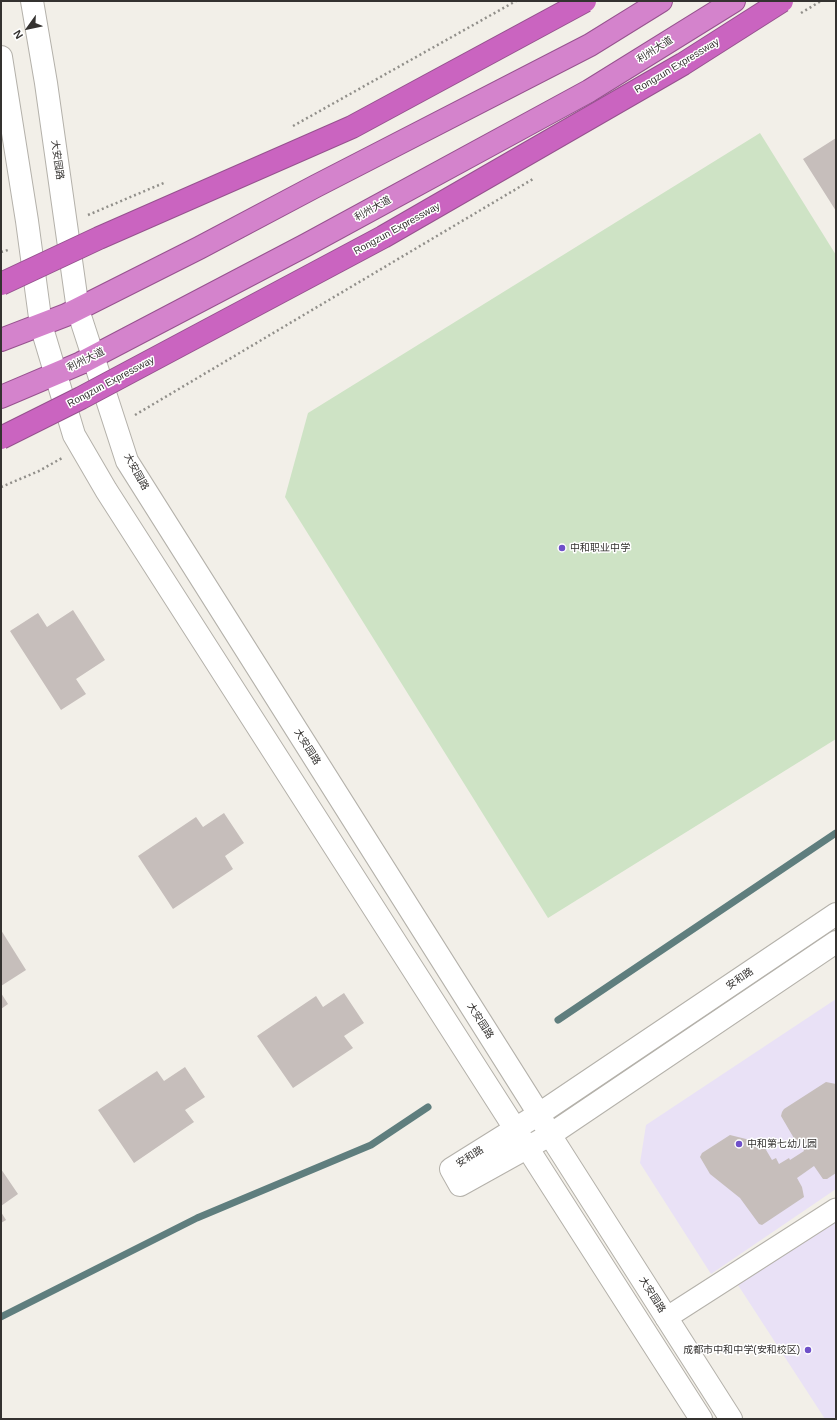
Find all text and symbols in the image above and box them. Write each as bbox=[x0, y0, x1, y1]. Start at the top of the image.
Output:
north arrow bbox=[8, 8, 48, 48]
text: N bbox=[11, 28, 25, 41]
street label: 利州大道 bbox=[635, 34, 675, 66]
street label: Rongzun Expressway bbox=[632, 36, 722, 96]
street label: 大安园路 bbox=[48, 139, 66, 181]
street label: 利州大道 bbox=[353, 194, 393, 224]
street label: Rongzun Expressway bbox=[352, 200, 442, 258]
street label: 利州大道 bbox=[65, 346, 107, 374]
street label: Rongzun Expressway bbox=[65, 354, 157, 410]
street label: 大安园路 bbox=[121, 452, 151, 492]
place label: 中和职业中学 bbox=[570, 542, 630, 554]
marker: 中和职业中学 bbox=[557, 543, 567, 553]
street label: 大安园路 bbox=[291, 727, 323, 767]
street label: 安和路 bbox=[724, 966, 756, 992]
street label: 大安园路 bbox=[464, 1001, 496, 1041]
place label: 中和第七幼儿园 bbox=[747, 1138, 817, 1150]
marker: 中和第七幼儿园 bbox=[734, 1139, 744, 1149]
street label: 安和路 bbox=[454, 1144, 486, 1170]
street label: 大安园路 bbox=[636, 1275, 668, 1315]
place label: 成都市中和中学(安和校区) bbox=[683, 1344, 800, 1356]
marker: 成都市中和中学(安和校区) bbox=[803, 1345, 813, 1355]

